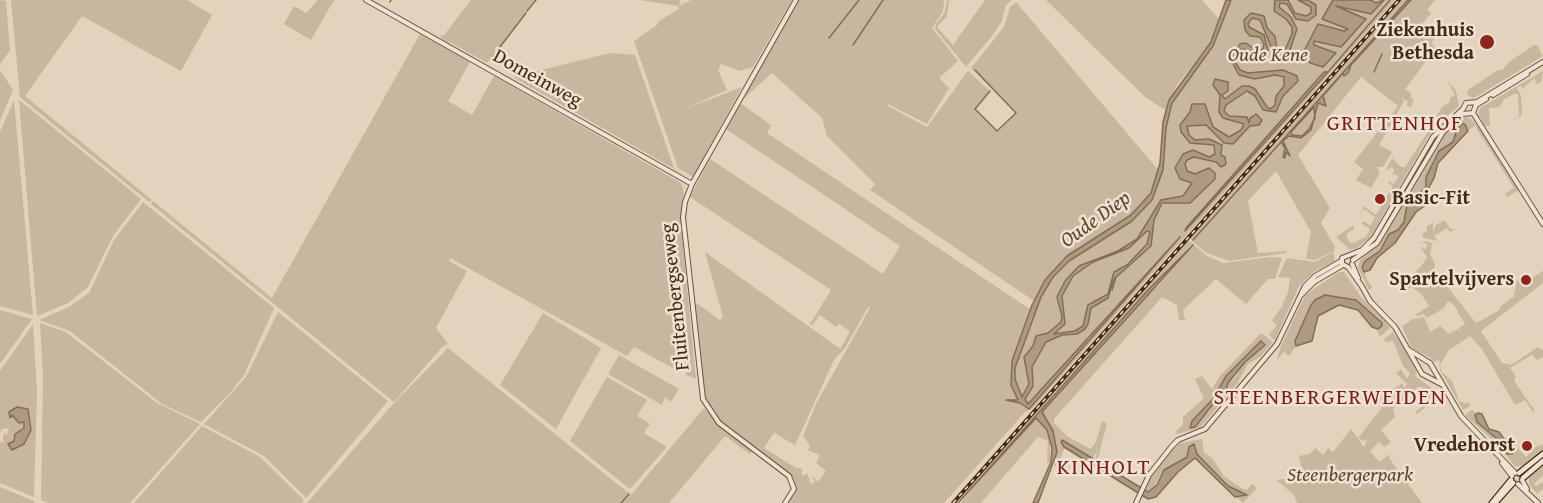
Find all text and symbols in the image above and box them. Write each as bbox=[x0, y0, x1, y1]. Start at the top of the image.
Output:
place label: Ziekenhuis Bethesda bbox=[1376, 19, 1474, 66]
marker: Ziekenhuis Bethesda bbox=[1478, 33, 1496, 51]
park label: Oude Kene bbox=[1228, 44, 1308, 68]
street label: Domeinweg bbox=[488, 45, 586, 113]
district label: GRITTENHOF bbox=[1327, 111, 1463, 137]
water label: Oude Diep bbox=[1056, 186, 1136, 254]
place label: Basic-Fit bbox=[1392, 187, 1470, 211]
marker: Basic-Fit bbox=[1373, 192, 1387, 206]
street label: Fluitenbergseweg bbox=[656, 222, 696, 372]
place label: Spartelvijvers bbox=[1389, 268, 1514, 292]
marker: Spartelvijvers bbox=[1519, 273, 1533, 287]
district label: STEENBERGERWEIDEN bbox=[1213, 385, 1447, 411]
place label: Vredehorst bbox=[1414, 434, 1515, 458]
marker: Vredehorst bbox=[1520, 439, 1534, 453]
district label: KINHOLT bbox=[1057, 455, 1151, 481]
park label: Steenbergerpark bbox=[1287, 464, 1413, 488]

